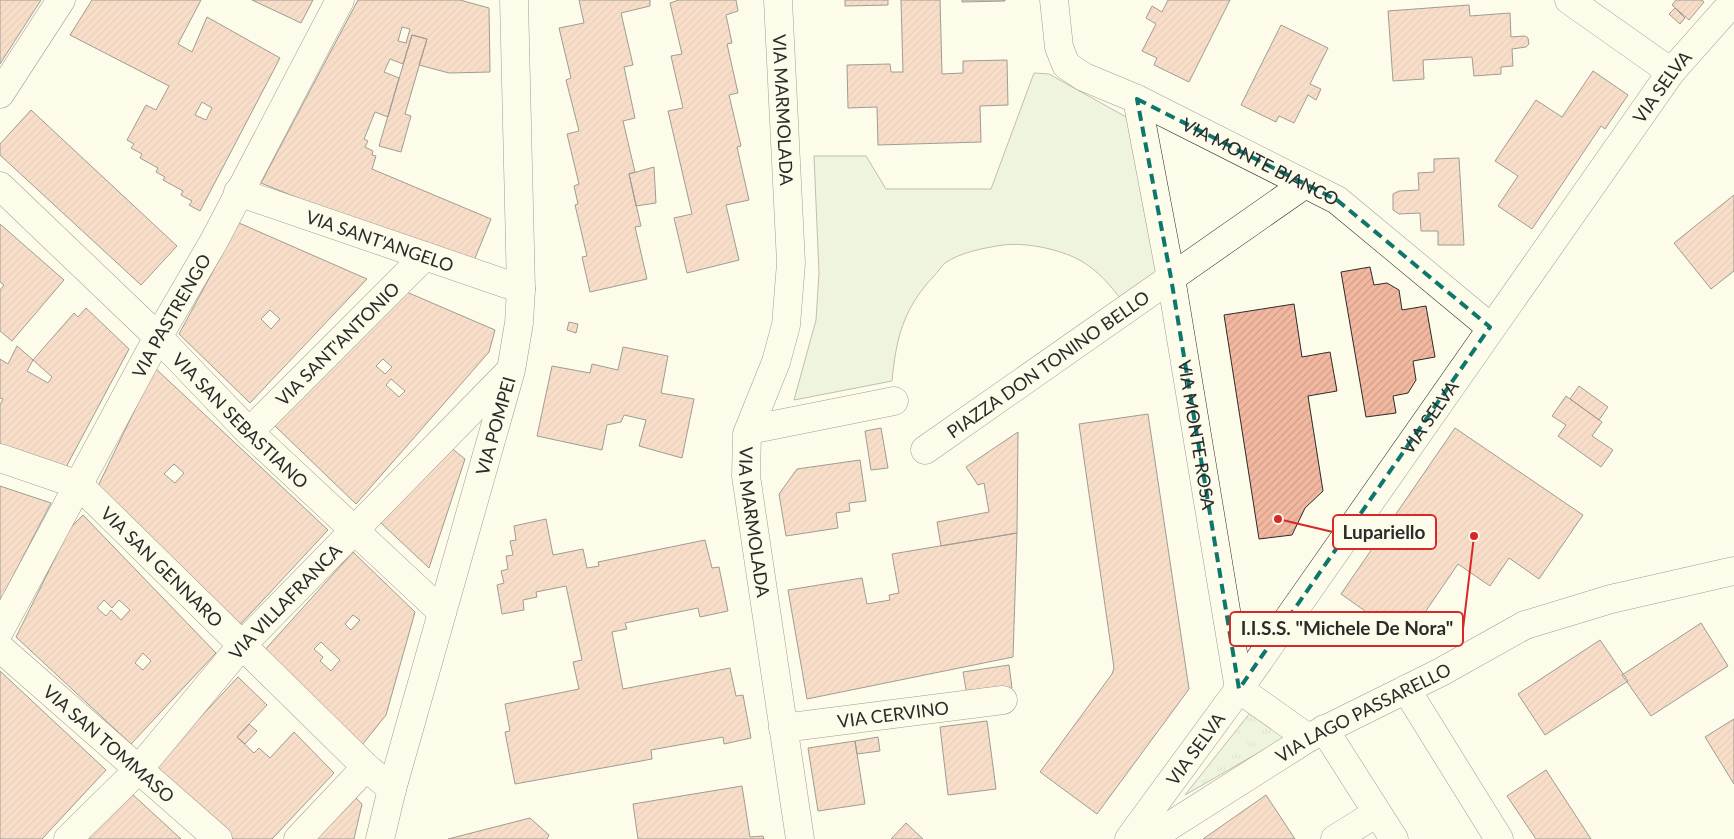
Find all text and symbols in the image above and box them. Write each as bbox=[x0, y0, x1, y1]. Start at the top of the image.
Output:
street label: VIA MARMOLADA bbox=[769, 34, 798, 187]
street label: VIA SELVA bbox=[1628, 45, 1696, 127]
street label: VIA MONTE BIANCO bbox=[1178, 113, 1343, 210]
street label: VIA SANT'ANGELO bbox=[303, 205, 457, 276]
street label: VIA PASTRENGO bbox=[127, 250, 215, 381]
street label: VIA SANT'ANTONIO bbox=[271, 277, 404, 410]
street label: PIAZZA DON TONINO BELLO bbox=[942, 285, 1153, 442]
street label: VIA SAN SEBASTIANO bbox=[168, 348, 313, 493]
street label: VIA MONTE ROSA bbox=[1174, 358, 1220, 512]
street label: VIA POMPEI bbox=[471, 374, 520, 478]
street label: VIA SELVA bbox=[1396, 375, 1463, 458]
street label: VIA MARMOLADA bbox=[735, 446, 775, 599]
street label: VIA SAN GENNARO bbox=[96, 502, 228, 631]
callout: Lupariello bbox=[1333, 515, 1436, 549]
text: Lupariello bbox=[1342, 520, 1426, 543]
street label: VIA VILLAFRANCA bbox=[224, 539, 346, 664]
callout: I.I.S.S. "Michele De Nora" bbox=[1230, 612, 1463, 646]
text: I.I.S.S. "Michele De Nora" bbox=[1241, 616, 1453, 639]
street label: VIA LAGO PASSARELLO bbox=[1271, 658, 1455, 767]
street label: VIA SAN TOMMASO bbox=[39, 680, 179, 807]
street label: VIA CERVINO bbox=[836, 696, 950, 732]
street label: VIA SELVA bbox=[1161, 707, 1230, 789]

